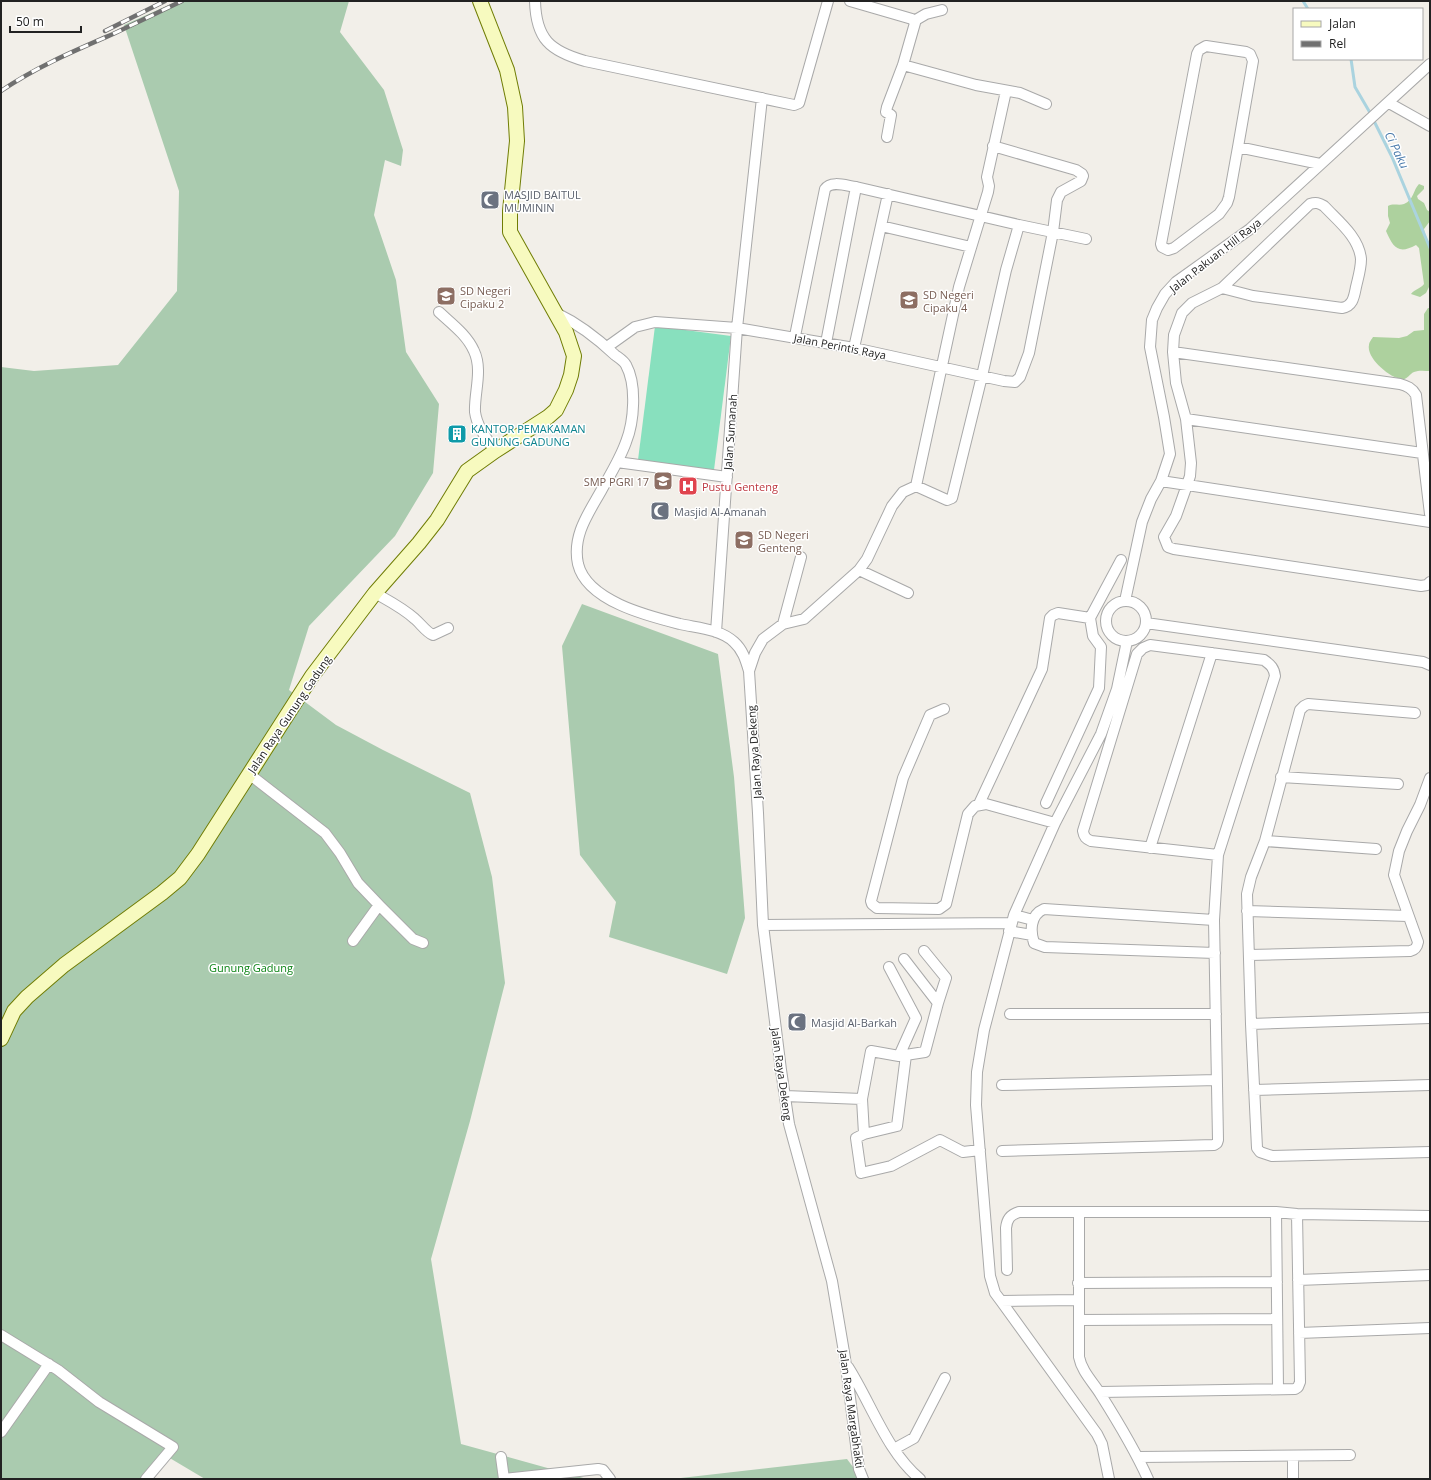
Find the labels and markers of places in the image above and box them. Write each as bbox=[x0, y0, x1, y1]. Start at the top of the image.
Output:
place label: MASJID BAITUL MUMININ bbox=[504, 187, 581, 215]
mosque icon: MASJID BAITUL MUMININ bbox=[479, 189, 501, 211]
place label: SD Negeri Cipaku 2 bbox=[460, 283, 511, 311]
school or university icon: SD Negeri Cipaku 2 bbox=[435, 285, 457, 307]
place label: SD Negeri Cipaku 4 bbox=[923, 287, 974, 315]
school or university icon: SD Negeri Cipaku 4 bbox=[898, 289, 920, 311]
place label: KANTOR PEMAKAMAN GUNUNG GADUNG bbox=[471, 421, 586, 449]
building icon: KANTOR PEMAKAMAN GUNUNG GADUNG bbox=[446, 423, 468, 445]
school or university icon: SMP PGRI 17 bbox=[652, 470, 674, 492]
place label: SMP PGRI 17 bbox=[584, 474, 649, 489]
hospital icon: Pustu Genteng bbox=[677, 475, 699, 497]
place label: Pustu Genteng bbox=[702, 479, 778, 494]
mosque icon: Masjid Al-Amanah bbox=[649, 500, 671, 522]
place label: Masjid Al-Amanah bbox=[674, 504, 767, 519]
place label: SD Negeri Genteng bbox=[758, 527, 809, 555]
school or university icon: SD Negeri Genteng bbox=[733, 529, 755, 551]
mosque icon: Masjid Al-Barkah bbox=[786, 1011, 808, 1033]
place label: Masjid Al-Barkah bbox=[811, 1015, 897, 1030]

